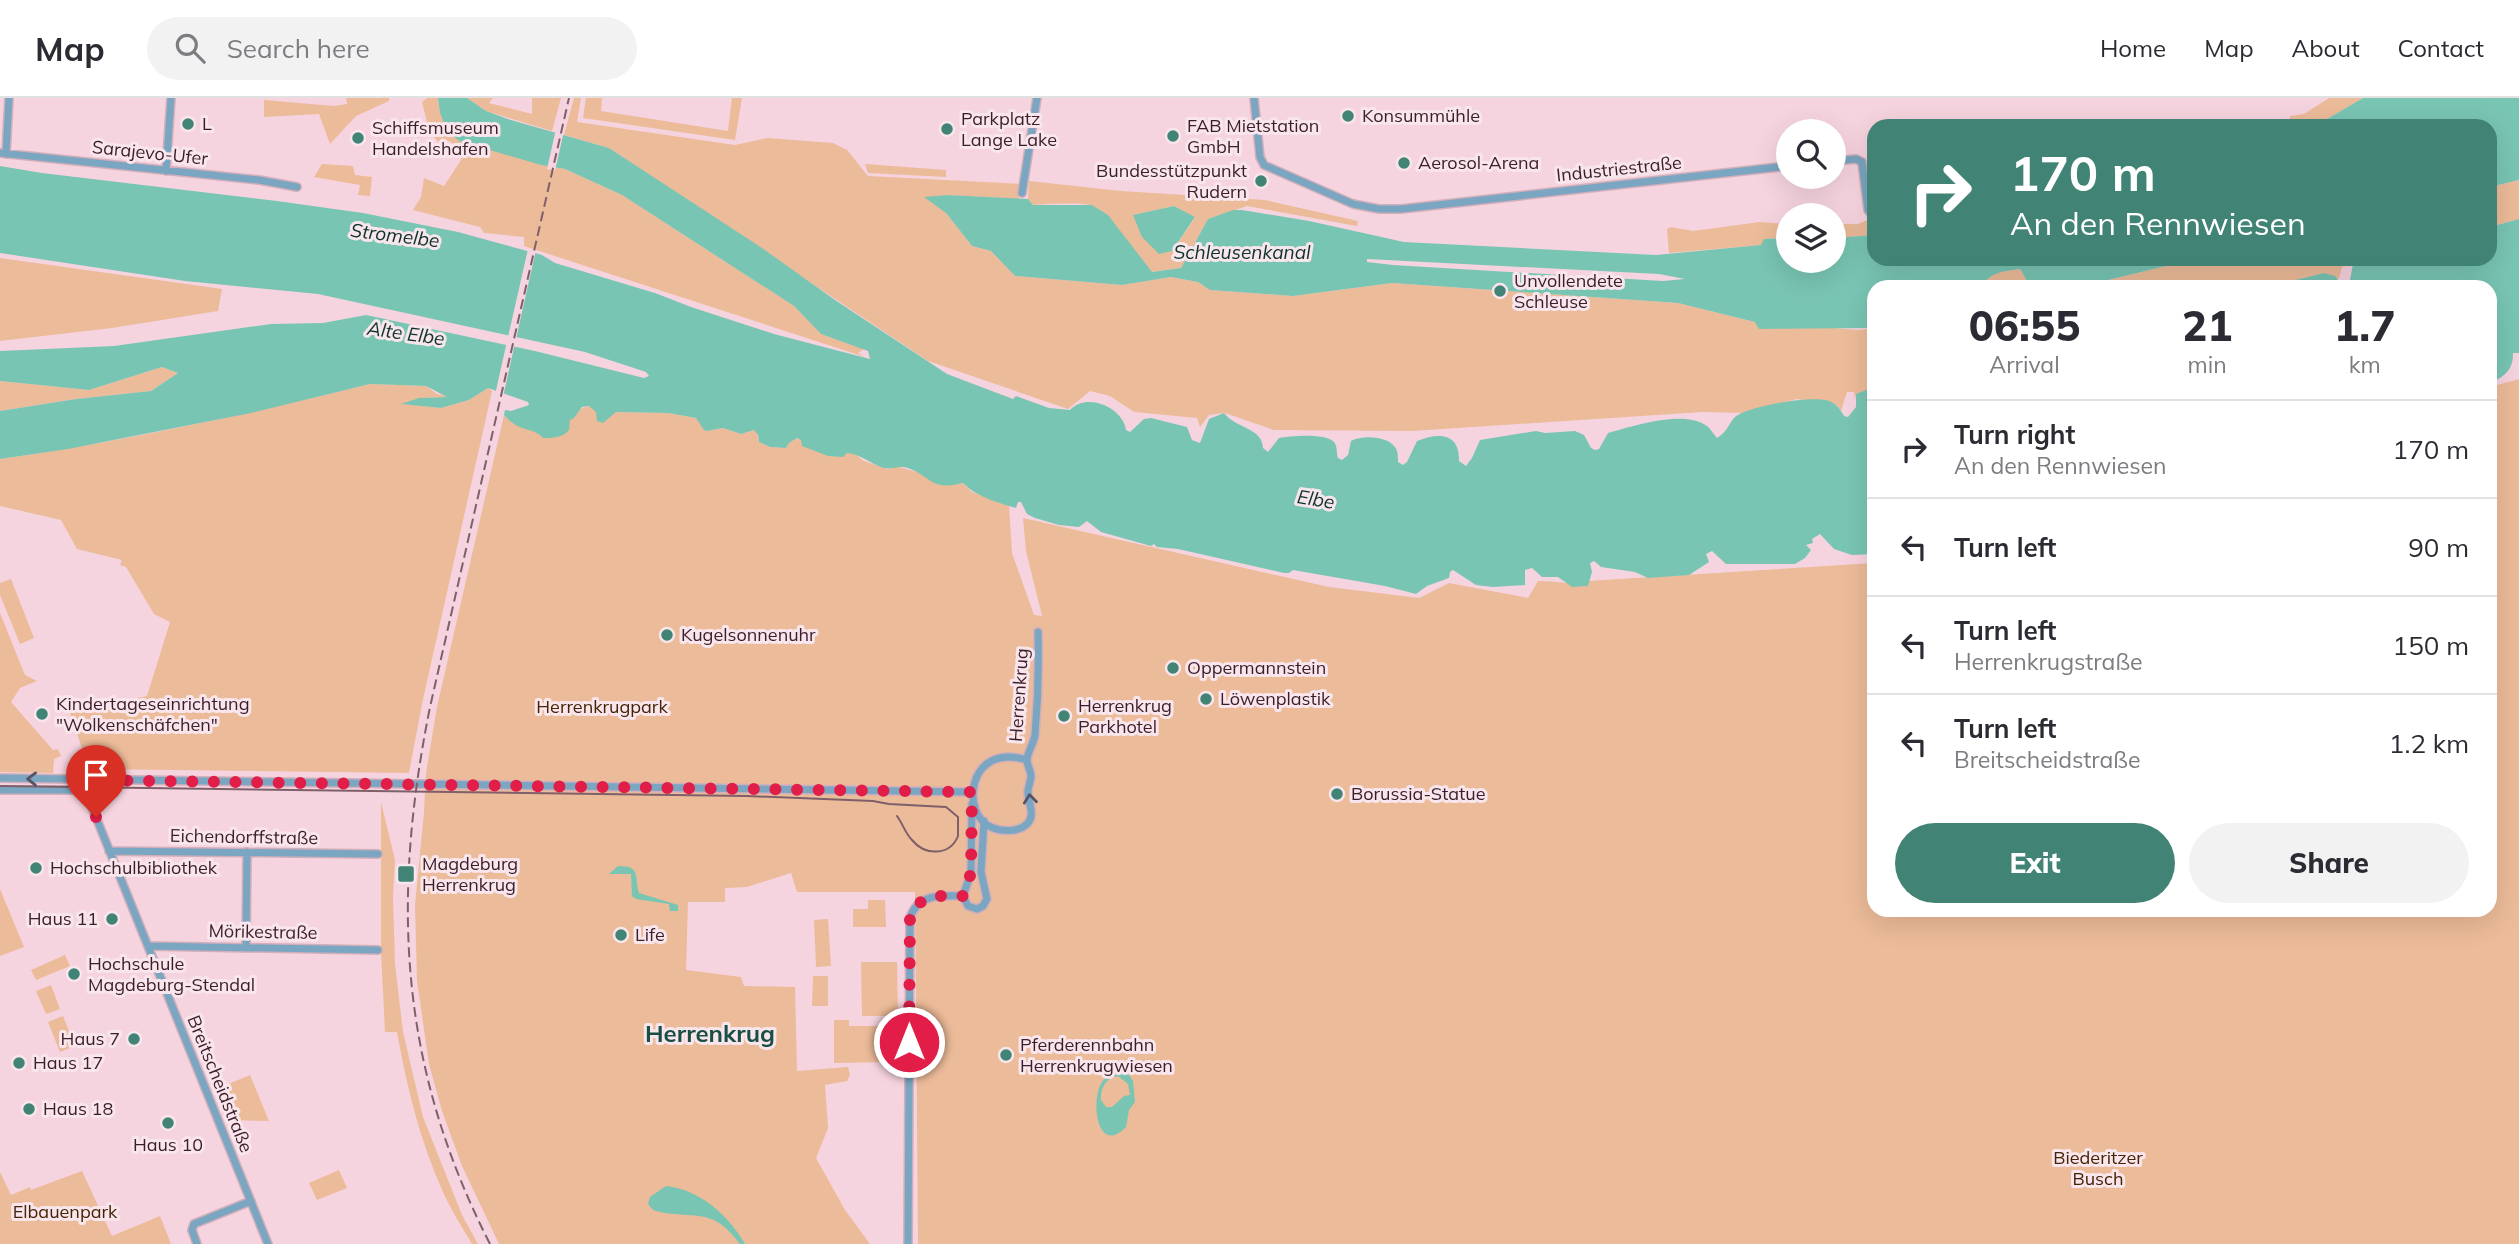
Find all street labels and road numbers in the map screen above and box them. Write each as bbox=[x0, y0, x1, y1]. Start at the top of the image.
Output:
street label: Sarajevo-Ufer bbox=[91, 135, 209, 170]
street label: Industriestraße bbox=[1555, 150, 1683, 187]
street label: Herrenkrug bbox=[1004, 647, 1033, 743]
street label: Eichendorffstraße bbox=[170, 824, 318, 849]
street label: Mörikestraße bbox=[208, 919, 318, 944]
street label: Breitscheidstraße bbox=[182, 1012, 258, 1156]

